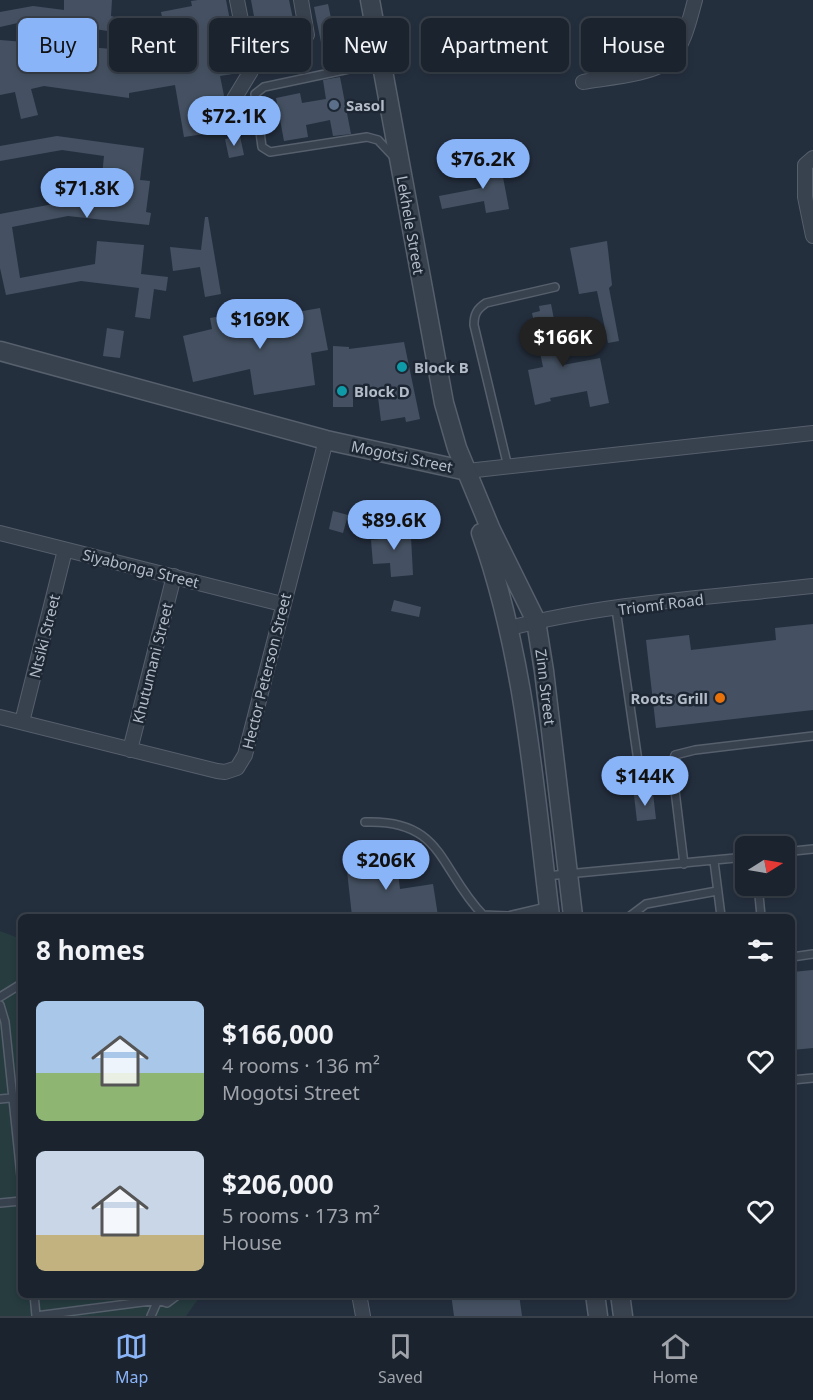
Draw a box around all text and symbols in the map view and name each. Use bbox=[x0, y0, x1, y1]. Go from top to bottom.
chip: Buy bbox=[18, 18, 97, 72]
chip: Rent bbox=[109, 18, 197, 72]
chip: Filters bbox=[209, 18, 311, 72]
chip: New bbox=[323, 18, 409, 72]
chip: Apartment bbox=[421, 18, 569, 72]
chip: House bbox=[581, 18, 686, 72]
place label: Sasol bbox=[346, 95, 385, 115]
pin: $72.1K bbox=[185, 96, 283, 147]
marker: Sasol bbox=[327, 98, 341, 112]
text: $72.1K bbox=[202, 102, 266, 129]
pin: $76.2K bbox=[434, 139, 532, 190]
text: $76.2K bbox=[451, 145, 515, 172]
pin: $71.8K bbox=[38, 168, 136, 219]
text: $71.8K bbox=[55, 174, 119, 201]
street label: Lekhele Street bbox=[392, 174, 430, 277]
pin: $169K bbox=[218, 299, 302, 350]
text: $169K bbox=[230, 305, 290, 332]
pin: $166K bbox=[521, 317, 605, 368]
text: $166K bbox=[533, 323, 593, 350]
place label: Block B bbox=[414, 357, 469, 377]
marker: Block B bbox=[395, 360, 409, 374]
place label: Block D bbox=[354, 381, 410, 401]
marker: Block D bbox=[335, 384, 349, 398]
street label: Mogotsi Street bbox=[349, 435, 455, 477]
pin: $89.6K bbox=[345, 500, 443, 551]
text: $89.6K bbox=[362, 506, 426, 533]
street label: Siyabonga Street bbox=[81, 544, 202, 592]
street label: Triomf Road bbox=[617, 589, 705, 619]
street label: Hector Peterson Street bbox=[237, 590, 295, 751]
street label: Ntsiki Street bbox=[24, 592, 64, 680]
street label: Khutumani Street bbox=[127, 600, 177, 726]
street label: Zinn Street bbox=[531, 648, 561, 727]
place label: Roots Grill bbox=[630, 688, 708, 708]
marker: Roots Grill bbox=[713, 691, 727, 705]
pin: $144K bbox=[603, 756, 687, 807]
text: $144K bbox=[615, 762, 675, 789]
north arrow bbox=[735, 836, 795, 896]
map controls bbox=[735, 836, 795, 896]
pin: $206K bbox=[344, 840, 428, 891]
text: $206K bbox=[356, 846, 416, 873]
text: 8 homes bbox=[36, 932, 145, 968]
icon: filters bbox=[744, 934, 777, 967]
text: $166,000 bbox=[222, 1016, 334, 1052]
icon: home bbox=[84, 1025, 156, 1097]
icon: heart bbox=[744, 1045, 777, 1078]
text: 4 rooms · 136 m² bbox=[222, 1052, 380, 1079]
text: Mogotsi Street bbox=[222, 1079, 360, 1106]
text: $206,000 bbox=[222, 1166, 334, 1202]
icon: home bbox=[84, 1175, 156, 1247]
icon: heart bbox=[744, 1195, 777, 1228]
text: 5 rooms · 173 m² bbox=[222, 1202, 380, 1229]
text: House bbox=[222, 1229, 282, 1256]
tab: Map bbox=[115, 1330, 148, 1388]
tab: Saved bbox=[378, 1330, 423, 1388]
tab: Home bbox=[653, 1330, 698, 1388]

